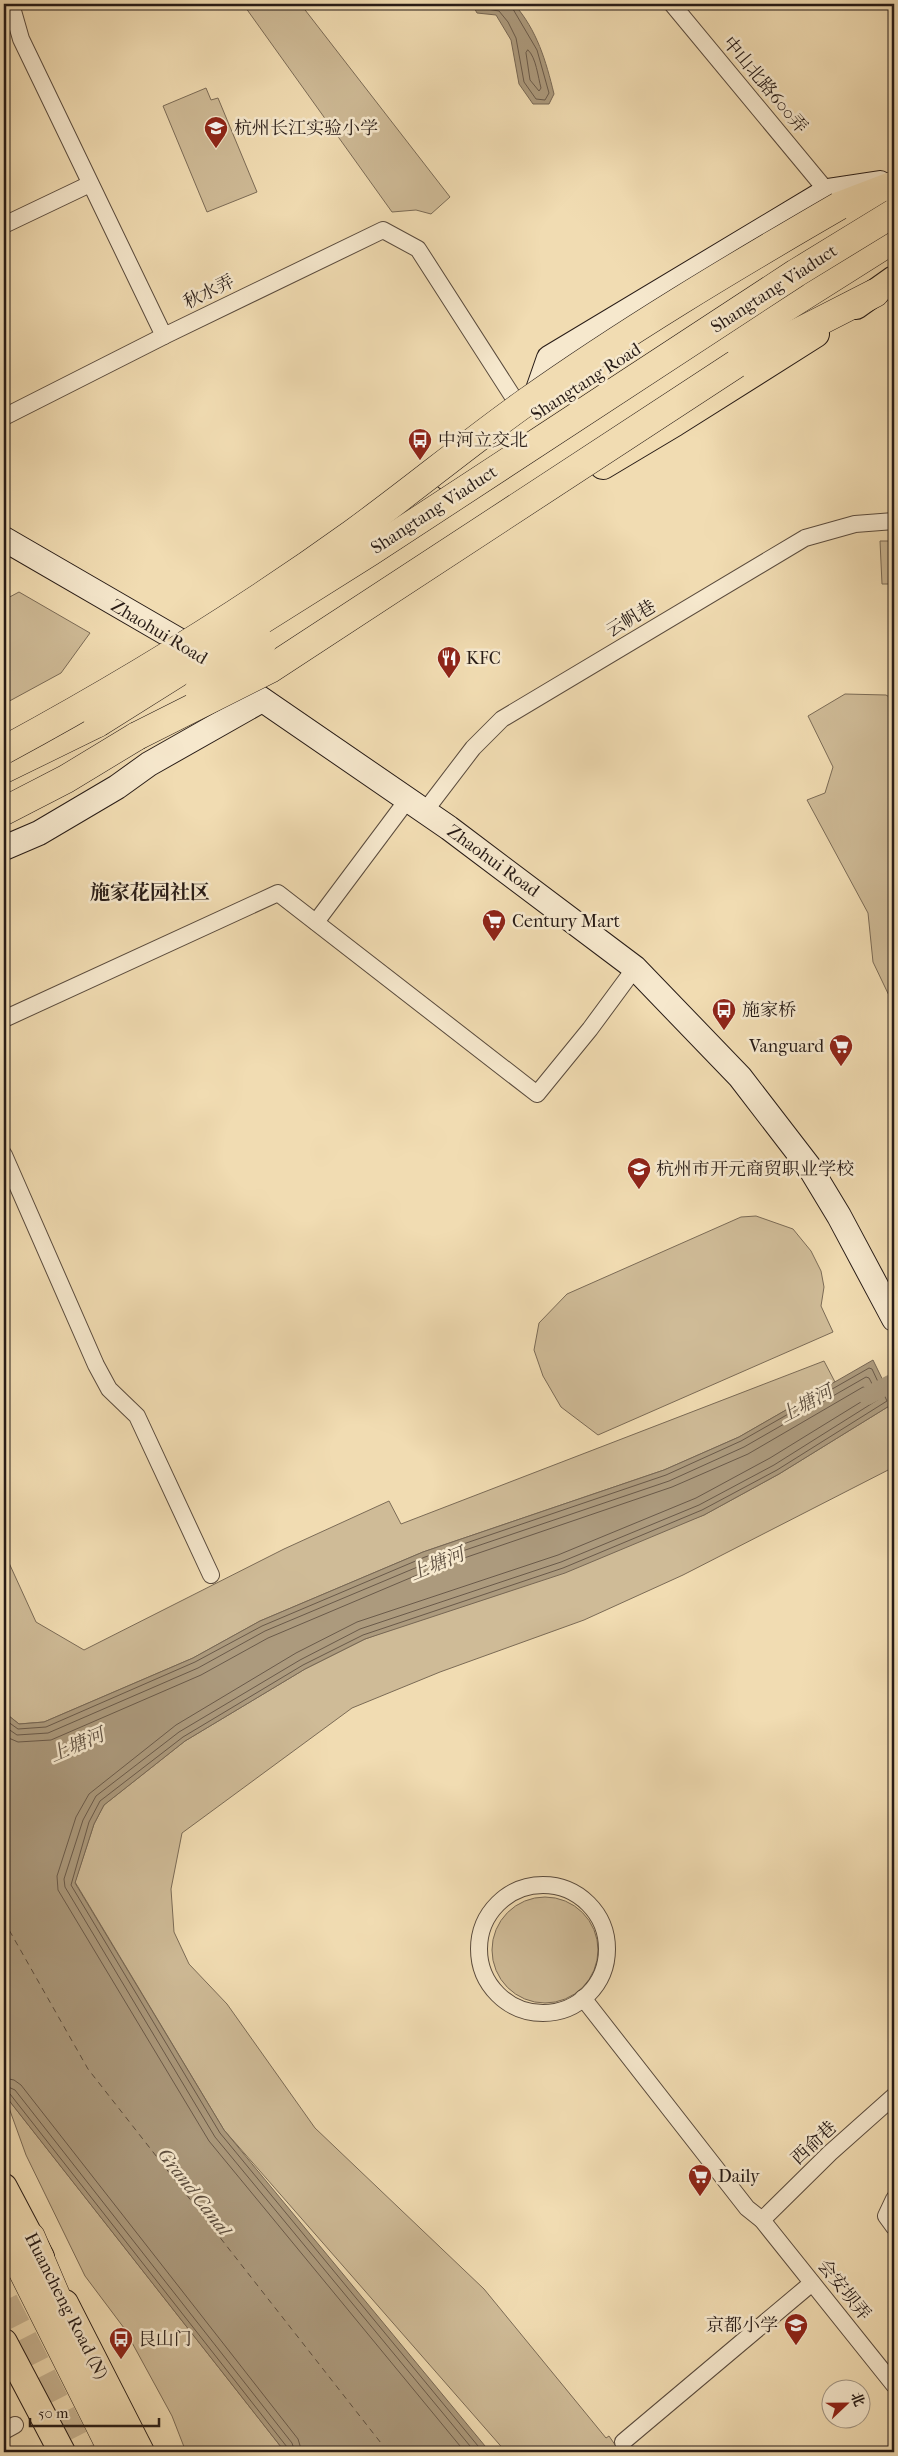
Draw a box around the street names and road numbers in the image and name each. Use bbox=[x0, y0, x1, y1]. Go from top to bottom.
street label: 中山北路600弄 bbox=[719, 32, 811, 138]
street label: Shangtang Viaduct bbox=[707, 240, 842, 338]
street label: 秋水弄 bbox=[180, 271, 238, 313]
street label: Shangtang Road bbox=[527, 339, 645, 425]
street label: Shangtang Viaduct bbox=[367, 461, 502, 559]
street label: Zhaohui Road bbox=[107, 595, 211, 669]
street label: 云帆巷 bbox=[602, 596, 660, 642]
street label: Zhaohui Road bbox=[443, 821, 543, 902]
street label: 西俞巷 bbox=[787, 2117, 841, 2169]
street label: Huancheng Road (N) bbox=[20, 2229, 112, 2383]
street label: 会安坝弄 bbox=[813, 2255, 875, 2325]

